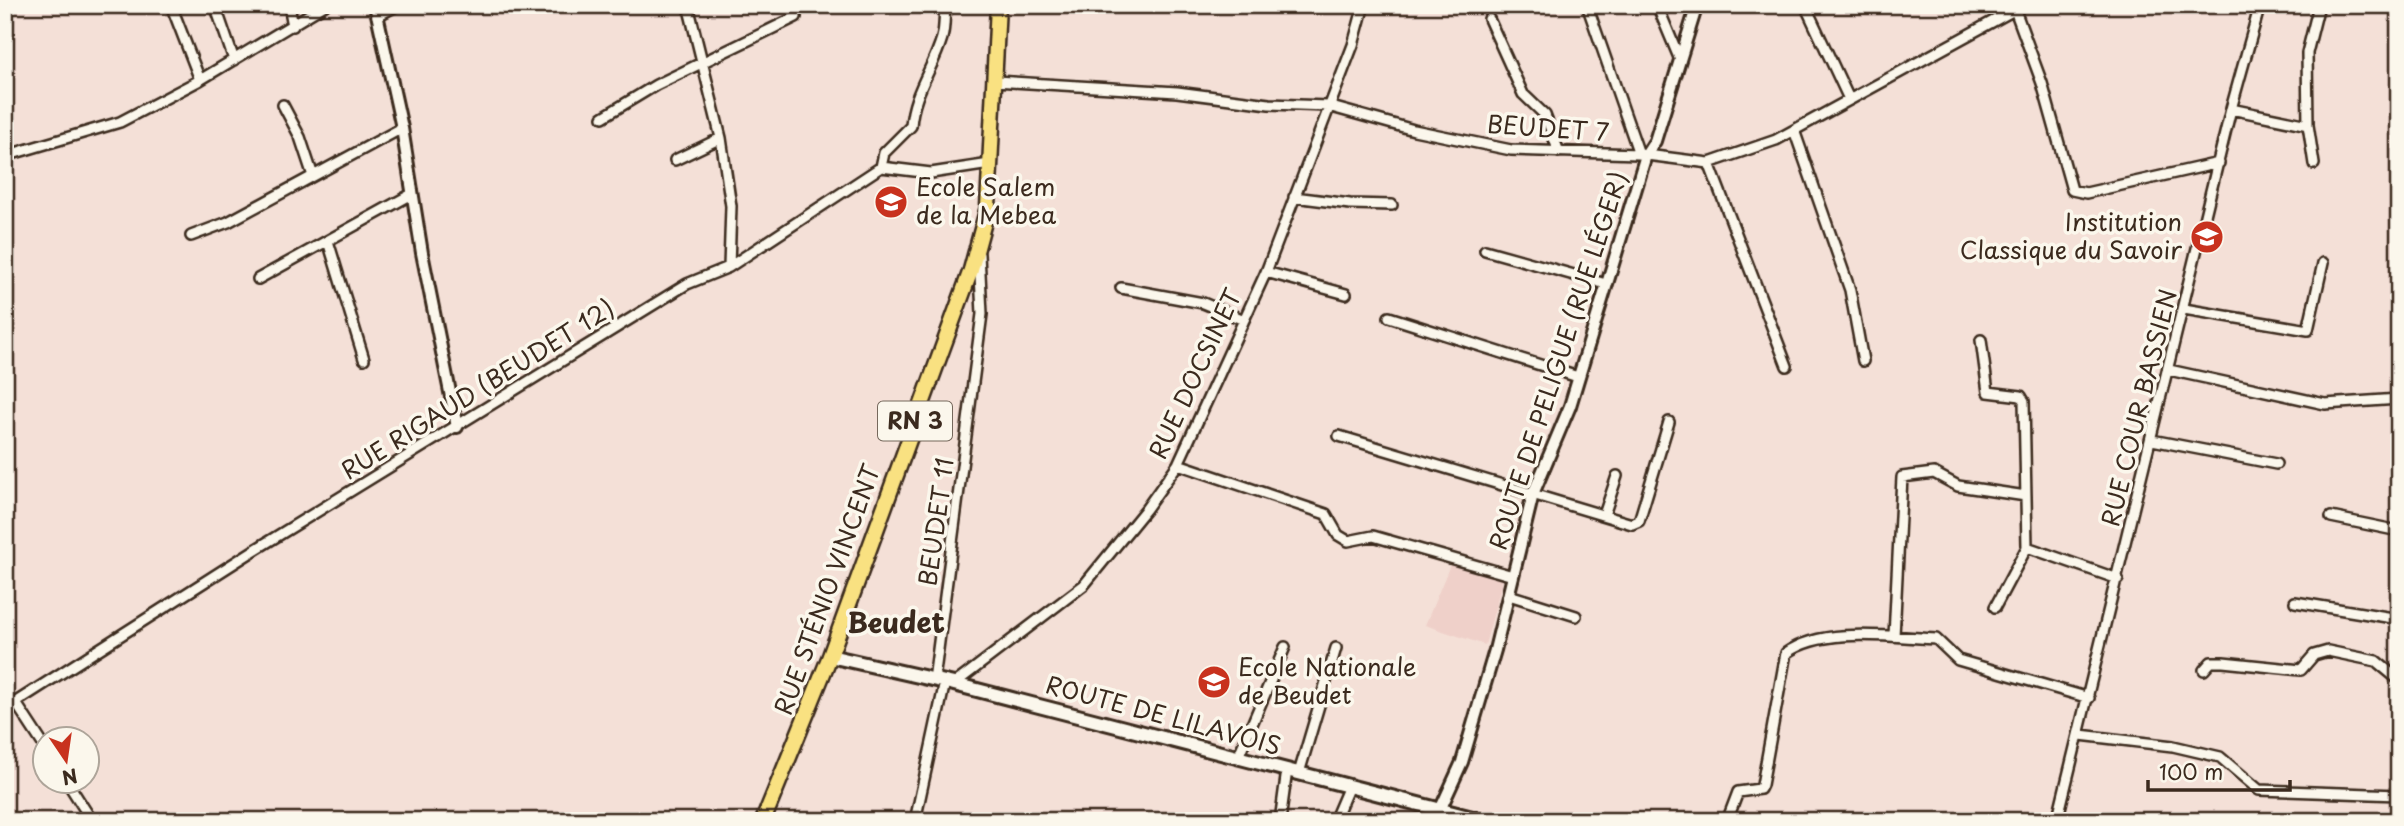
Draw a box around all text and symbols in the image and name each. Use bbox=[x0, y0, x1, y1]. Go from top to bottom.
street label: BEUDET 7 bbox=[1486, 105, 1610, 149]
street label: ROUTE DE PELIGUE (RUE LÉGER) bbox=[1479, 167, 1635, 554]
place label: Ecole Salem de la Mebea bbox=[916, 168, 1056, 232]
school or university icon: Ecole Salem de la Mebea bbox=[872, 183, 910, 221]
place label: Institution Classique du Savoir bbox=[1960, 203, 2182, 267]
school or university icon: Institution Classique du Savoir bbox=[2188, 218, 2226, 256]
street label: RUE DOCSINET bbox=[1139, 281, 1250, 464]
street label: RUE COUR BASSIEN bbox=[2091, 285, 2185, 530]
street label: RUE RIGAUD (BEUDET 12) bbox=[333, 289, 620, 487]
road number: RN 3 bbox=[878, 402, 952, 440]
street label: BEUDET 11 bbox=[908, 455, 962, 588]
street label: RUE STÉNIO VINCENT bbox=[764, 459, 888, 720]
district label: Beudet bbox=[847, 600, 945, 643]
place label: Ecole Nationale de Beudet bbox=[1238, 648, 1417, 712]
school or university icon: Ecole Nationale de Beudet bbox=[1195, 663, 1233, 701]
street label: ROUTE DE LILAVOIS bbox=[1042, 665, 1285, 763]
north arrow bbox=[32, 724, 102, 794]
scale bar bbox=[2148, 749, 2290, 793]
text: 100 m bbox=[2159, 755, 2223, 787]
text: N bbox=[60, 762, 81, 793]

